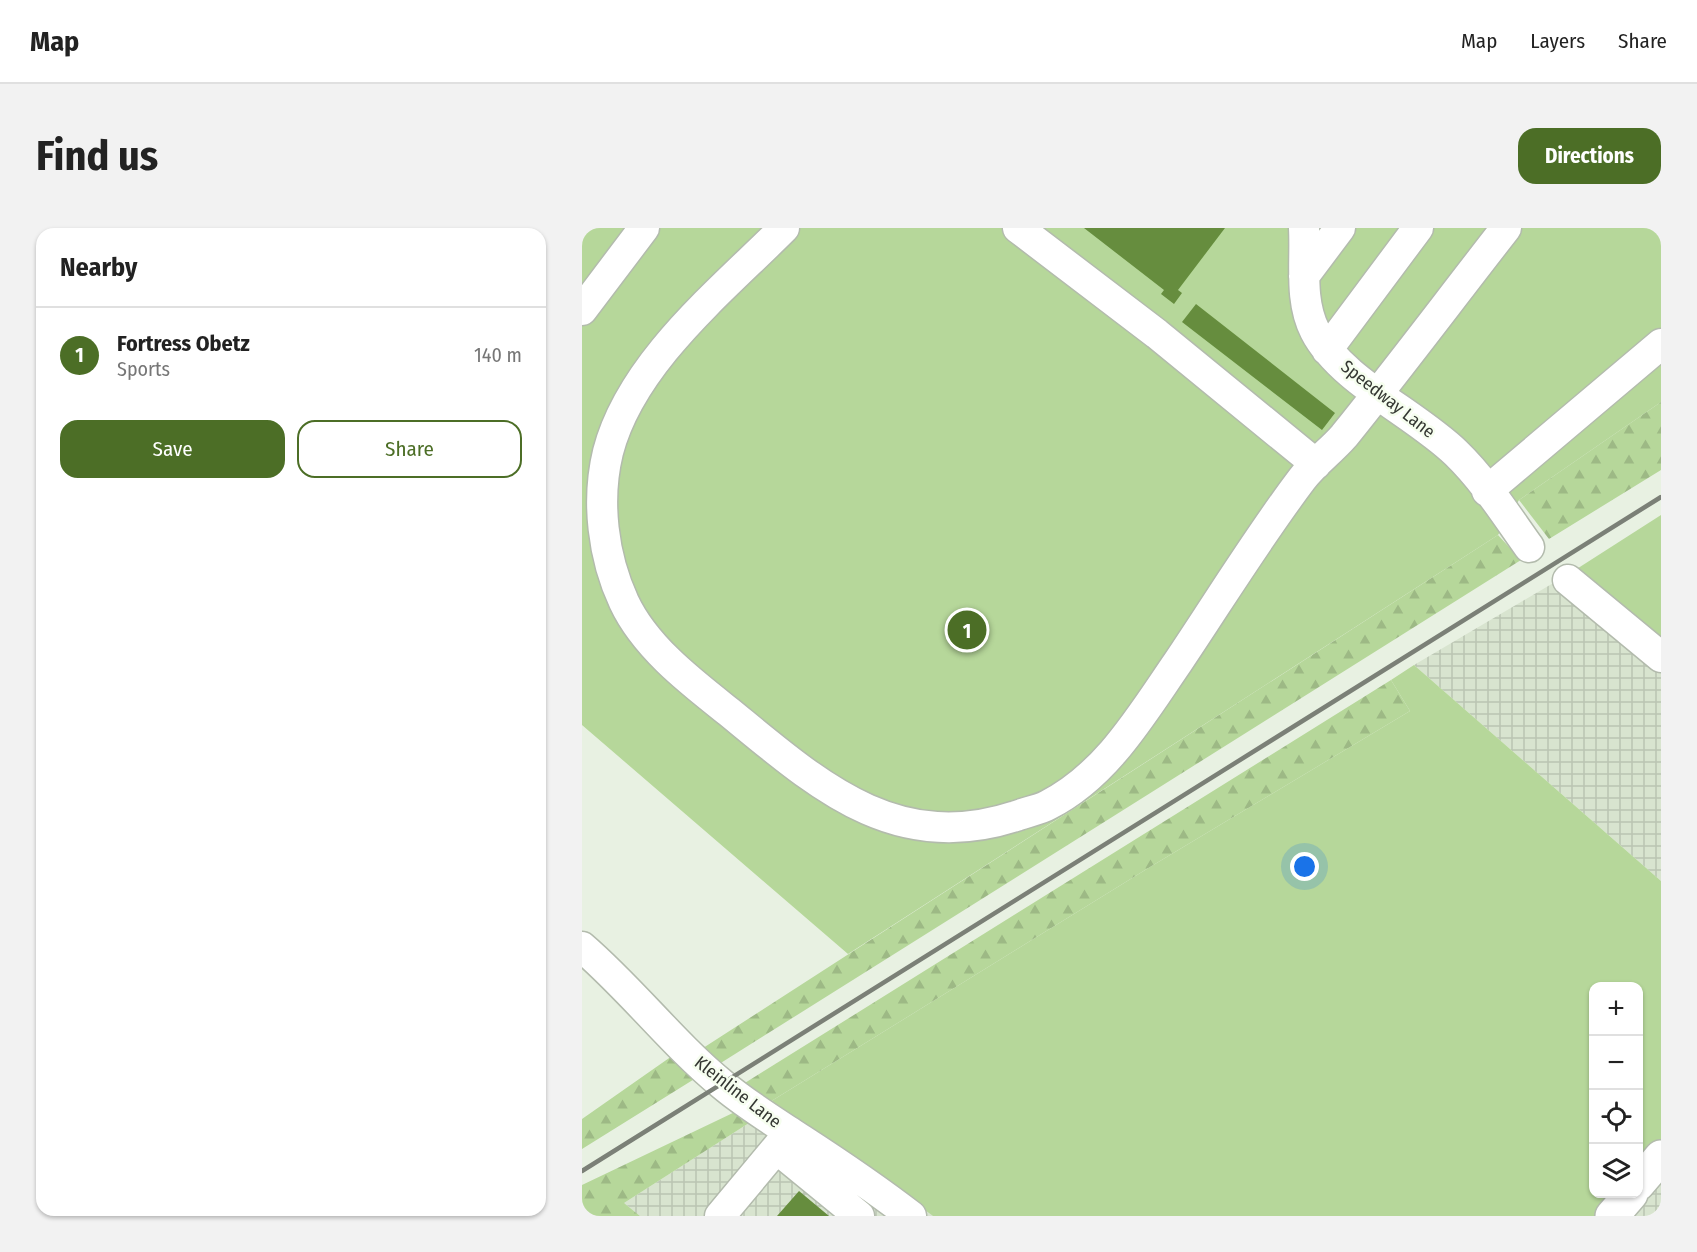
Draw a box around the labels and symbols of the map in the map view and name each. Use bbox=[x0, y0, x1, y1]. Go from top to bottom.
street label: Speedway Lane bbox=[1337, 355, 1440, 443]
pin: 1 bbox=[948, 608, 986, 652]
your location bbox=[1290, 852, 1319, 881]
street label: Kleinline Lane bbox=[690, 1051, 786, 1133]

